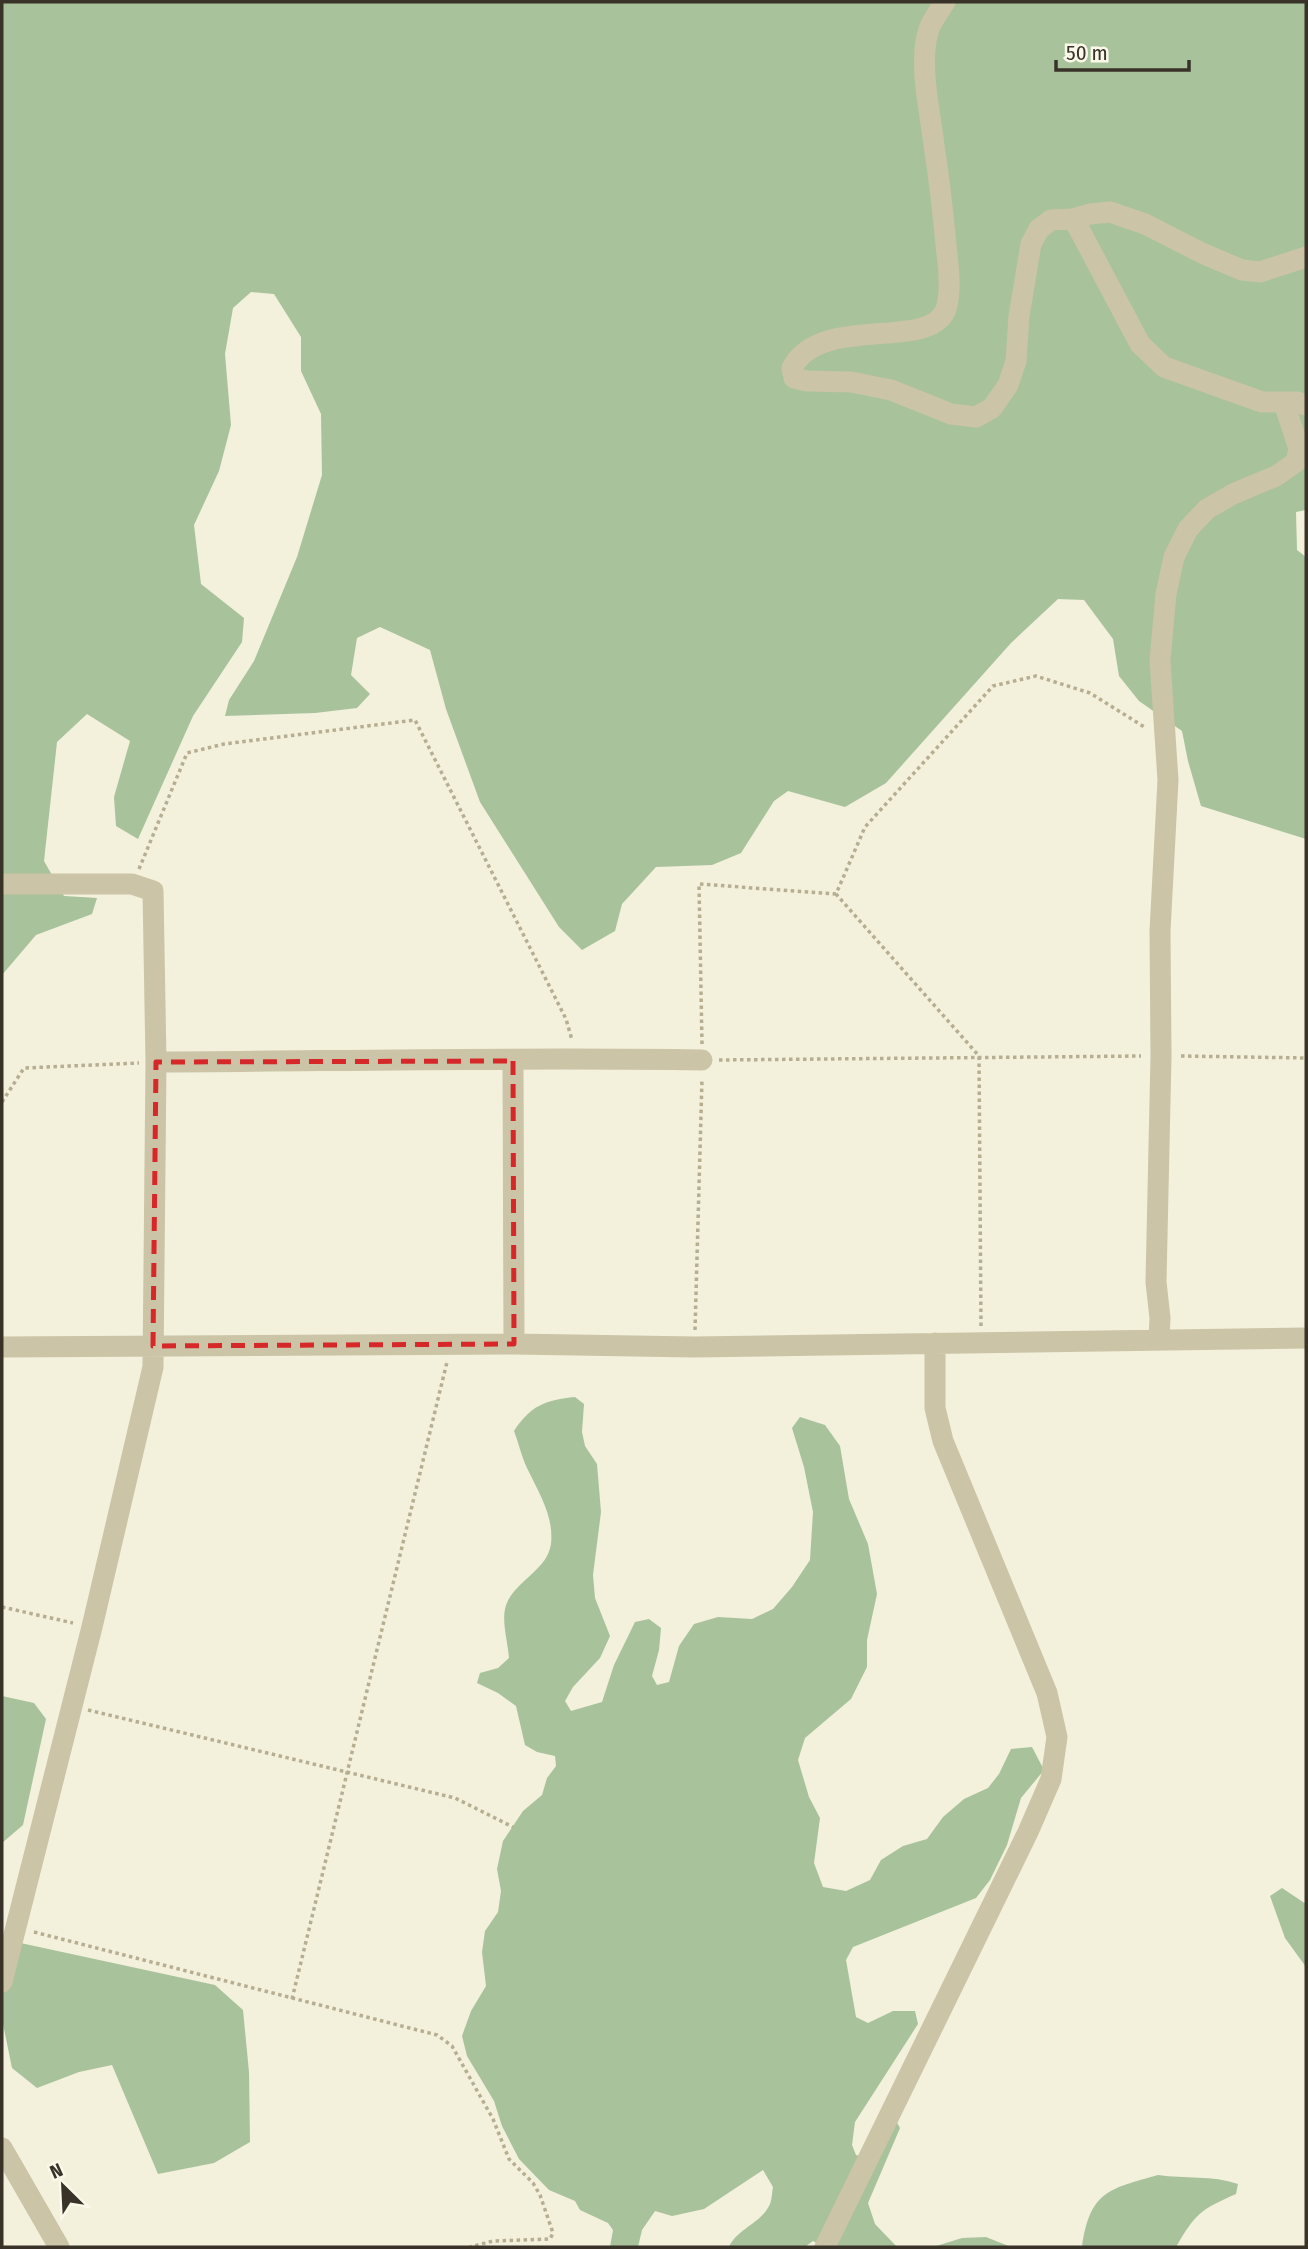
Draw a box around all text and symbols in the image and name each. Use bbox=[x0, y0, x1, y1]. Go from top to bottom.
scale bar bbox=[1056, 28, 1189, 72]
text: 50 m bbox=[1066, 40, 1108, 66]
north arrow bbox=[28, 2151, 98, 2221]
text: N bbox=[46, 2158, 66, 2184]

